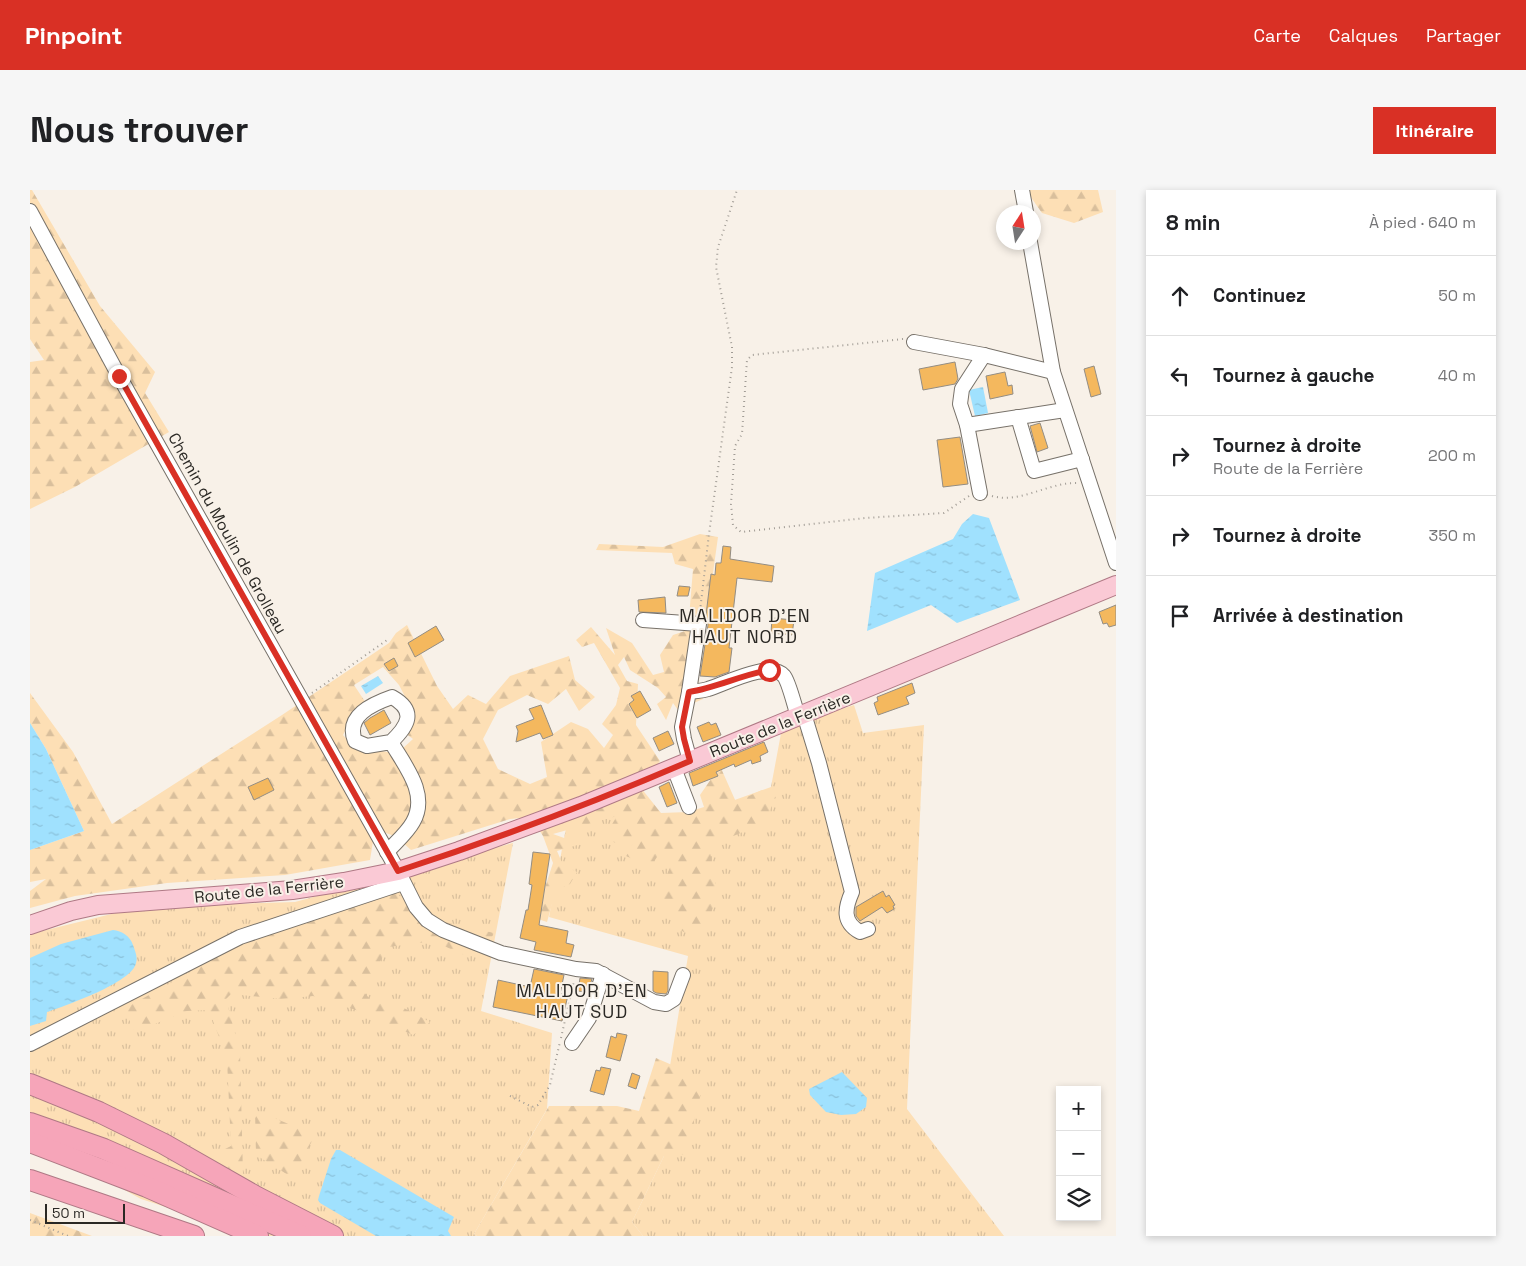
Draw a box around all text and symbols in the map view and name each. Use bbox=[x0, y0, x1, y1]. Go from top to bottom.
text: Pinpoint bbox=[25, 20, 122, 51]
text: Carte bbox=[1254, 24, 1301, 47]
text: Calques bbox=[1329, 24, 1398, 47]
text: Partager bbox=[1426, 24, 1501, 47]
button: Itinéraire bbox=[1373, 107, 1496, 154]
text: Nous trouver bbox=[30, 108, 249, 152]
north arrow bbox=[996, 205, 1041, 250]
text: 8 min bbox=[1166, 209, 1220, 236]
text: À pied · 640 m bbox=[1369, 212, 1476, 233]
icon: ahead bbox=[1166, 282, 1194, 310]
text: Continuez bbox=[1213, 283, 1306, 308]
text: 50 m bbox=[1438, 285, 1476, 306]
icon: left bbox=[1166, 362, 1194, 390]
text: Tournez à gauche bbox=[1213, 363, 1375, 388]
route end bbox=[108, 365, 131, 388]
text: 40 m bbox=[1438, 365, 1476, 386]
street label: Chemin du Moulin de Grolleau bbox=[163, 429, 292, 638]
text: Tournez à droite bbox=[1213, 433, 1362, 458]
icon: right bbox=[1166, 442, 1194, 470]
text: 200 m bbox=[1428, 445, 1476, 466]
text: Route de la Ferrière bbox=[1213, 458, 1363, 479]
icon: right bbox=[1166, 522, 1194, 550]
text: Tournez à droite bbox=[1213, 523, 1362, 548]
text: 350 m bbox=[1429, 525, 1476, 546]
icon: arrive bbox=[1166, 602, 1194, 630]
text: Arrivée à destination bbox=[1213, 603, 1403, 628]
district label: MALIDOR D'EN HAUT NORD bbox=[679, 604, 811, 648]
route start bbox=[758, 659, 781, 682]
street label: Route de la Ferrière bbox=[707, 687, 854, 762]
street label: Route de la Ferrière bbox=[193, 871, 345, 908]
district label: MALIDOR D'EN HAUT SUD bbox=[516, 979, 648, 1023]
map controls bbox=[1056, 1086, 1101, 1221]
button: + bbox=[1056, 1086, 1101, 1131]
button: − bbox=[1056, 1131, 1101, 1176]
button: layers bbox=[1056, 1176, 1101, 1221]
scale bar bbox=[45, 1201, 125, 1224]
text: 50 m bbox=[52, 1204, 85, 1222]

